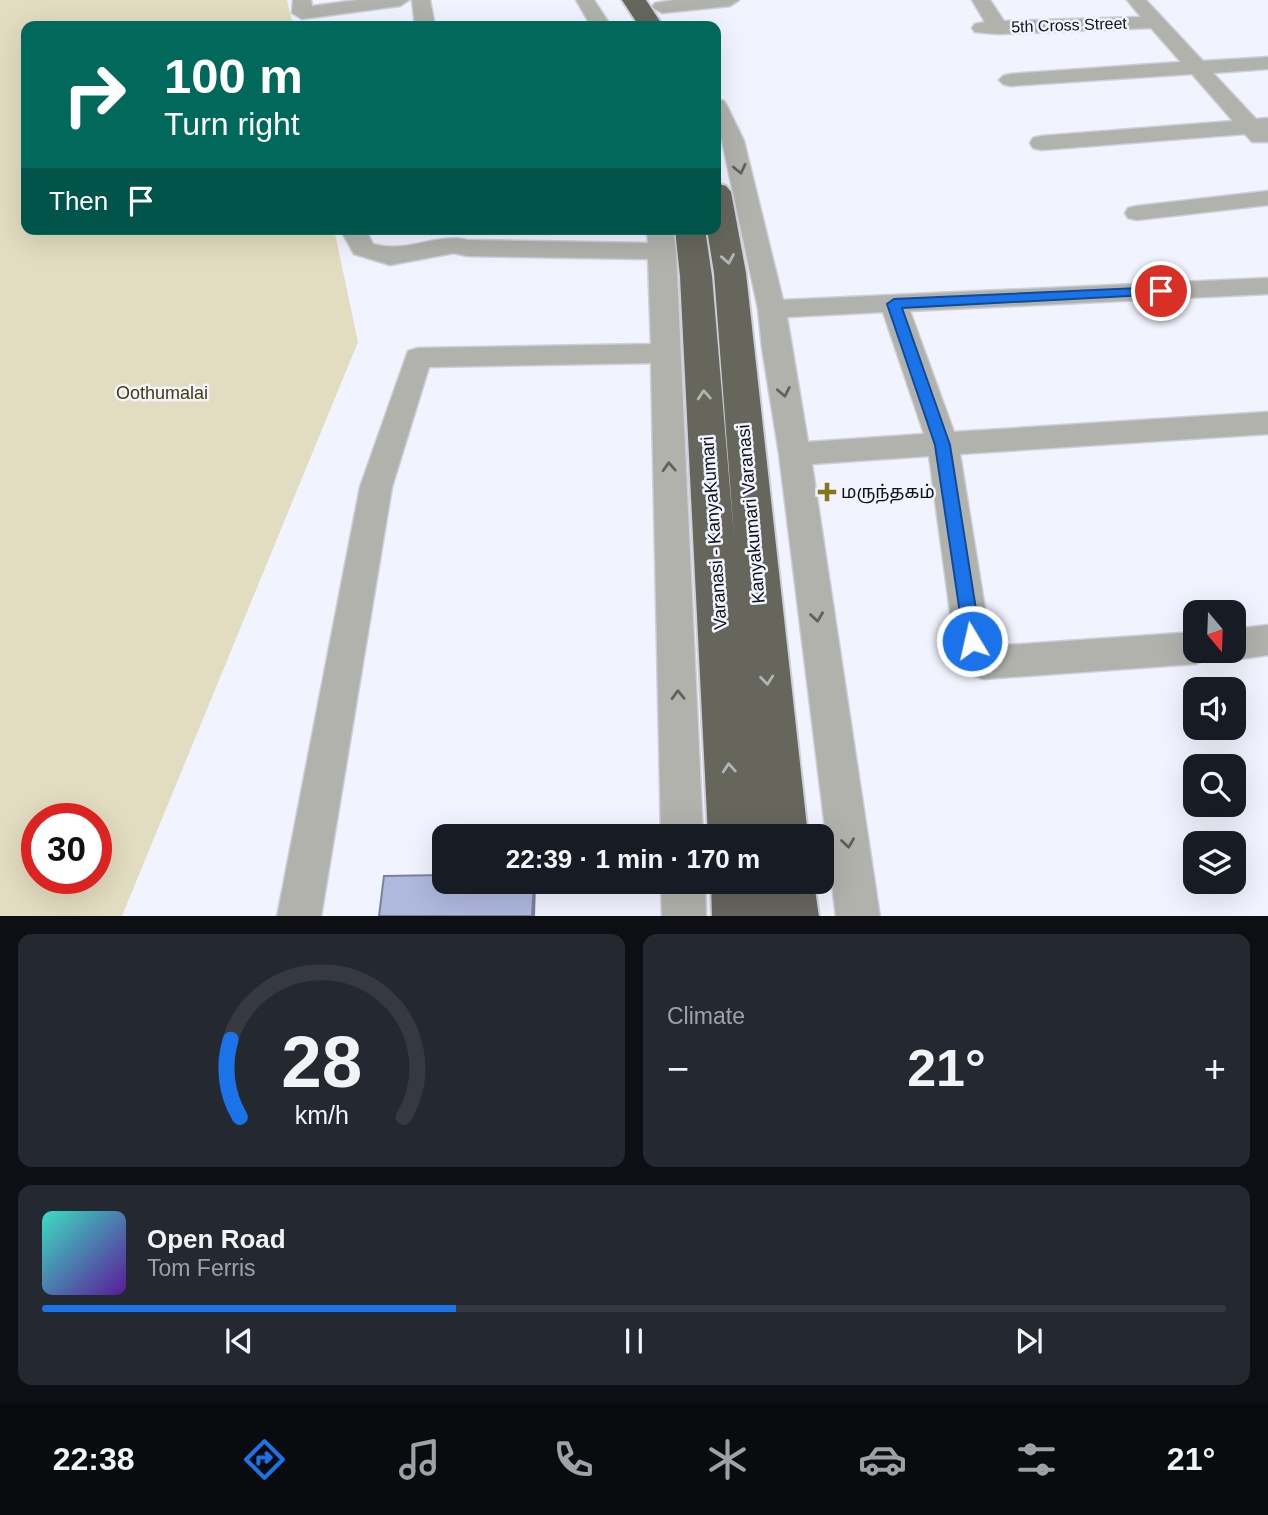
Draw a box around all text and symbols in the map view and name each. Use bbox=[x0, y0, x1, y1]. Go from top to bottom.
street label: 5th Cross Street bbox=[1011, 14, 1128, 36]
icon: right bbox=[49, 49, 140, 140]
text: 100 m bbox=[164, 49, 303, 103]
text: Turn right bbox=[164, 106, 300, 142]
one-way arrow bbox=[731, 163, 746, 175]
icon: arrive bbox=[122, 182, 160, 220]
text: Then bbox=[49, 186, 108, 216]
one-way arrow bbox=[719, 253, 734, 265]
pin bbox=[1131, 261, 1191, 321]
icon: arrive bbox=[1142, 272, 1180, 310]
park label: Oothumalai bbox=[116, 383, 208, 403]
one-way arrow bbox=[776, 386, 791, 398]
one-way arrow bbox=[697, 389, 712, 400]
street label: Kanyakumari Varanasi bbox=[733, 424, 769, 604]
street label: Varanasi - KanyaKumari bbox=[697, 436, 731, 630]
one-way arrow bbox=[662, 462, 677, 473]
place label: மருந்தகம் bbox=[841, 482, 935, 504]
marker: மருந்தகம் bbox=[819, 484, 835, 500]
north arrow bbox=[1183, 600, 1246, 663]
map controls bbox=[1183, 600, 1246, 894]
position arrow bbox=[935, 604, 1009, 678]
one-way arrow bbox=[810, 611, 825, 623]
one-way arrow bbox=[760, 675, 775, 686]
button: sound bbox=[1183, 677, 1246, 740]
one-way arrow bbox=[670, 689, 686, 700]
button: search bbox=[1183, 754, 1246, 817]
one-way arrow bbox=[722, 763, 737, 774]
speed limit sign: 30 bbox=[21, 803, 112, 894]
button: layers bbox=[1183, 831, 1246, 894]
one-way arrow bbox=[840, 837, 855, 848]
text: 22:39 · 1 min · 170 m bbox=[506, 844, 760, 874]
text: Climate bbox=[667, 1003, 745, 1029]
text: 28 bbox=[281, 1021, 362, 1102]
text: 21° bbox=[907, 1039, 986, 1097]
text: − bbox=[667, 1048, 689, 1090]
text: + bbox=[1204, 1048, 1226, 1090]
text: km/h bbox=[294, 1100, 349, 1128]
text: Open Road bbox=[147, 1224, 286, 1254]
text: Tom Ferris bbox=[147, 1255, 256, 1281]
icon: previous bbox=[220, 1322, 258, 1360]
icon: pause bbox=[615, 1322, 653, 1360]
icon: next bbox=[1010, 1322, 1048, 1360]
icon: directions bbox=[240, 1435, 289, 1484]
icon: music bbox=[395, 1435, 444, 1484]
icon: phone bbox=[549, 1435, 598, 1484]
icon: climate bbox=[703, 1435, 752, 1484]
icon: car bbox=[858, 1435, 907, 1484]
icon: filters bbox=[1012, 1435, 1061, 1484]
text: 22:38 bbox=[53, 1441, 135, 1477]
text: 21° bbox=[1167, 1441, 1215, 1477]

